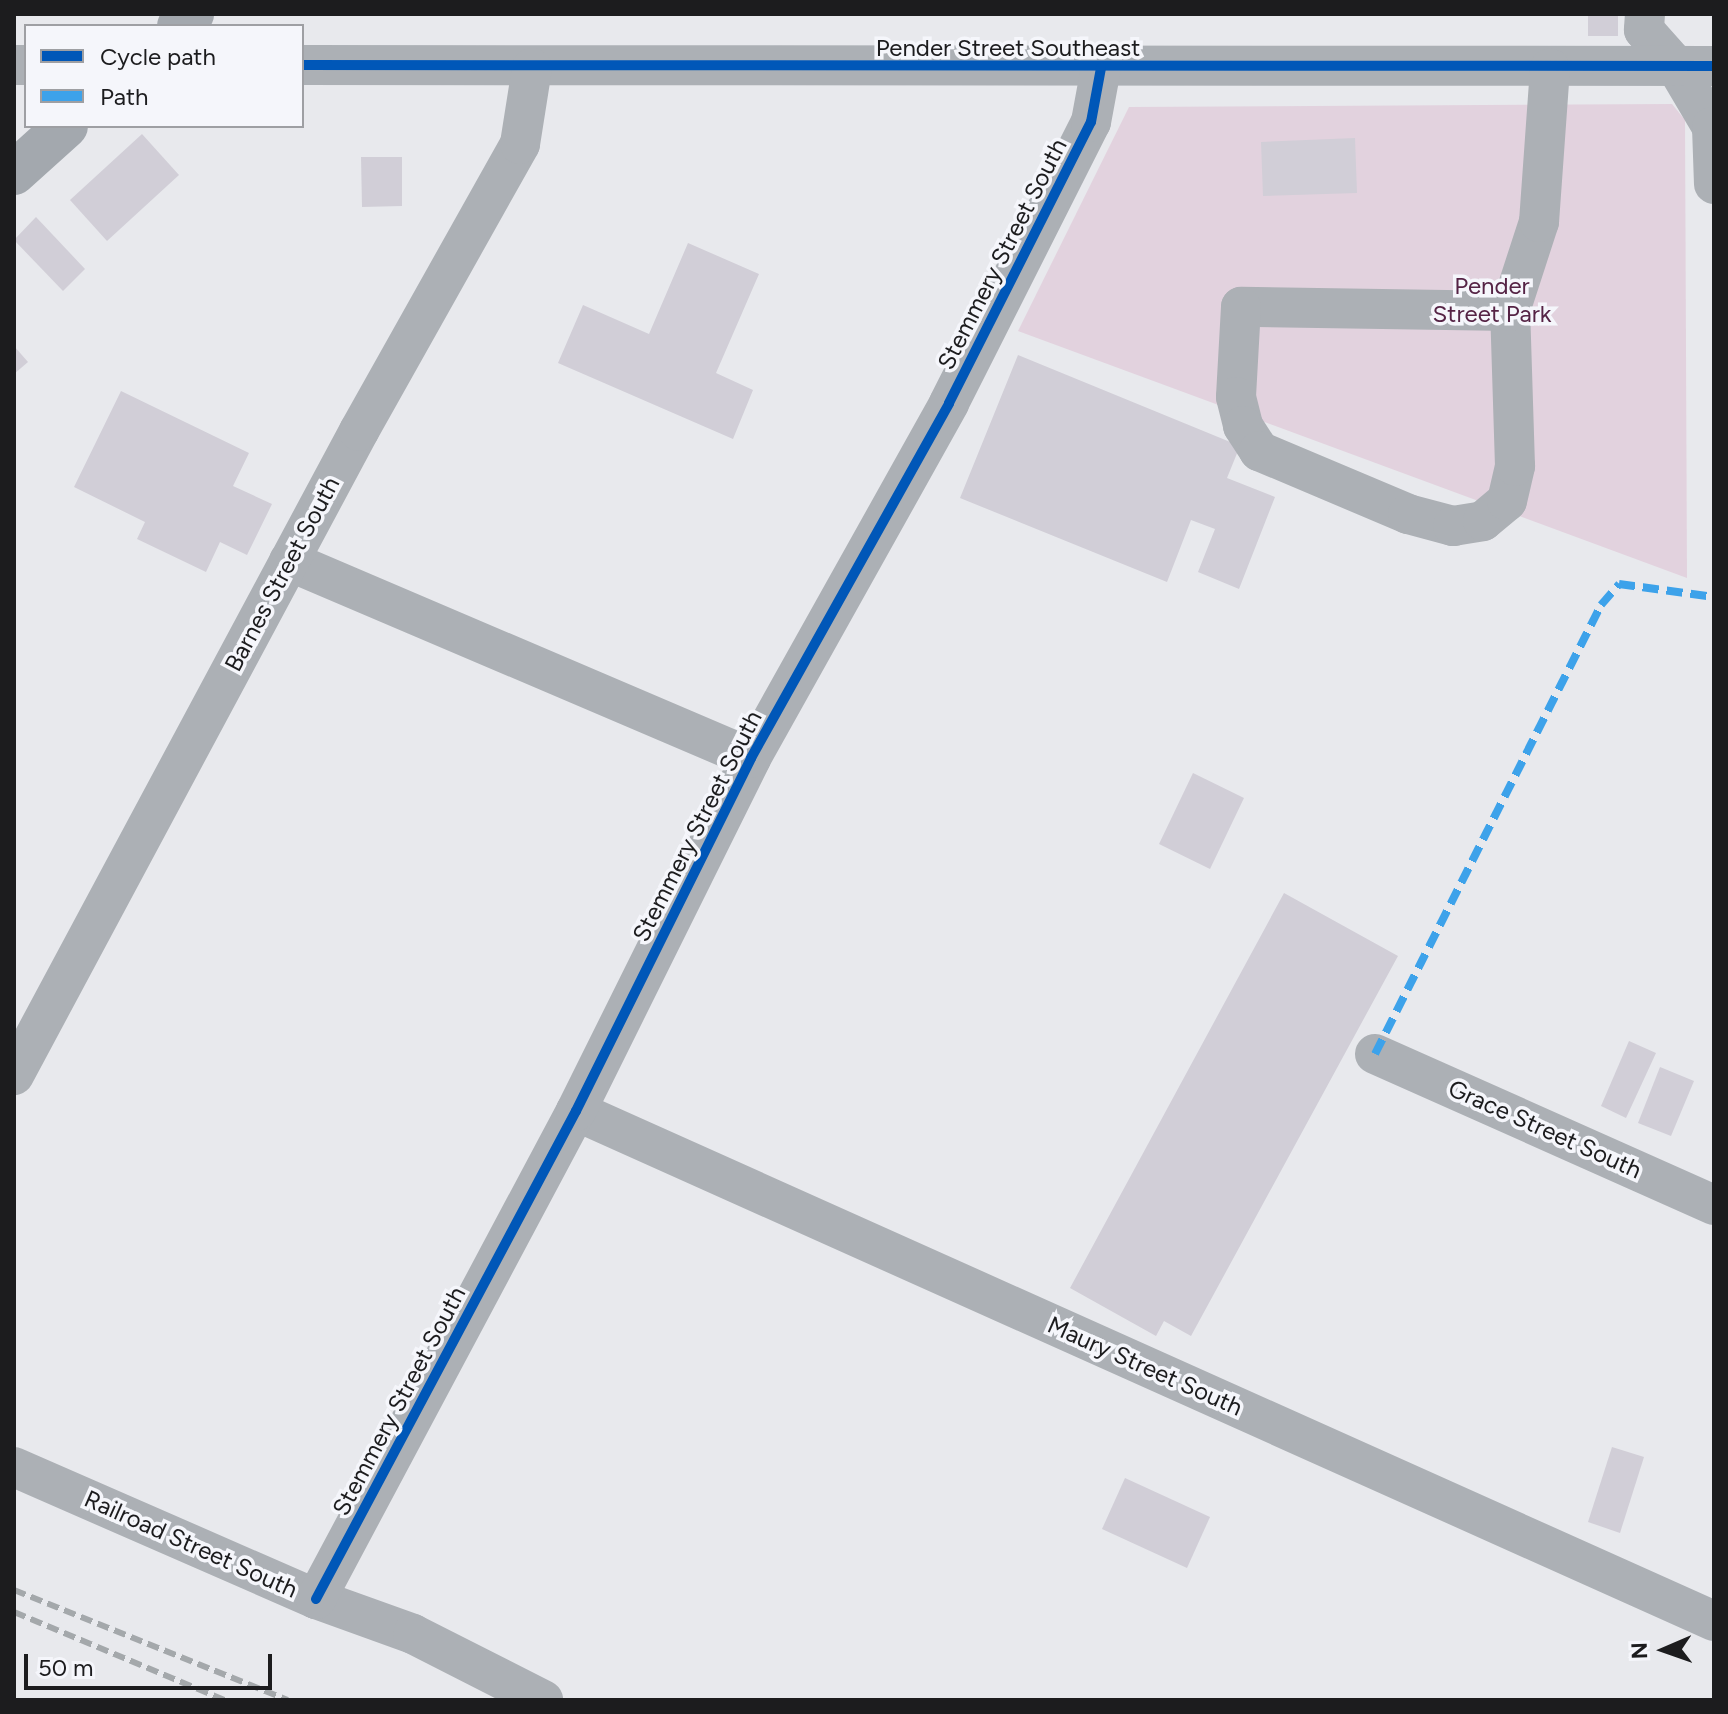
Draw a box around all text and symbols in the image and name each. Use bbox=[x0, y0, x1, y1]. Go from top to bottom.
legend bbox=[24, 24, 304, 128]
street label: Pender Street Southeast bbox=[876, 34, 1140, 62]
text: Cycle path bbox=[100, 42, 216, 71]
text: Path bbox=[100, 82, 148, 111]
street label: Stemmery Street South bbox=[931, 134, 1073, 374]
park label: Pender Street Park bbox=[1433, 272, 1551, 328]
street label: Barnes Street South bbox=[219, 472, 345, 676]
street label: Stemmery Street South bbox=[626, 706, 768, 946]
street label: Grace Street South bbox=[1444, 1073, 1646, 1185]
street label: Stemmery Street South bbox=[326, 1282, 472, 1520]
street label: Maury Street South bbox=[1043, 1310, 1247, 1422]
street label: Railroad Street South bbox=[80, 1484, 302, 1604]
north arrow bbox=[1624, 1610, 1704, 1690]
scale bar bbox=[28, 1638, 276, 1688]
text: N bbox=[1626, 1642, 1653, 1660]
text: 50 m bbox=[38, 1653, 94, 1682]

